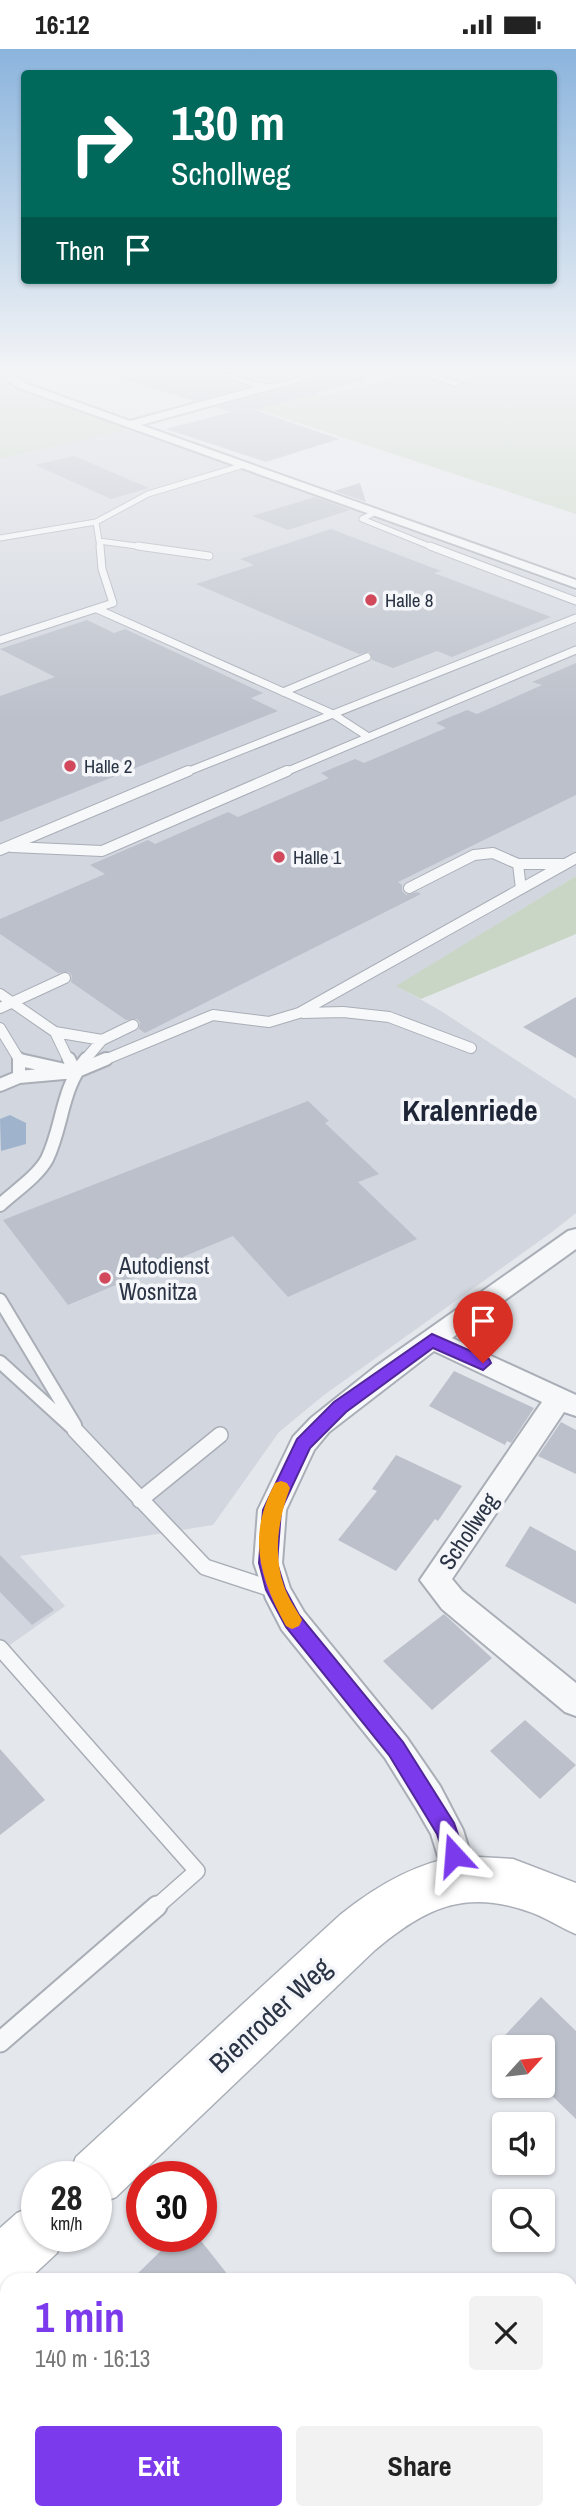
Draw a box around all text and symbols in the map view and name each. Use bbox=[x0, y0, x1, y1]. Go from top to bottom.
text: 16:12 bbox=[35, 7, 90, 42]
text: 130 m bbox=[171, 89, 285, 155]
icon: right bbox=[56, 98, 147, 189]
text: Schollweg bbox=[171, 152, 291, 195]
icon: arrive bbox=[119, 231, 157, 269]
text: Then bbox=[56, 233, 105, 268]
place label: Halle 8 bbox=[385, 587, 434, 613]
marker: Halle 8 bbox=[363, 592, 379, 608]
place label: Halle 2 bbox=[84, 753, 133, 779]
marker: Halle 2 bbox=[62, 758, 78, 774]
place label: Halle 1 bbox=[293, 844, 342, 870]
marker: Halle 1 bbox=[271, 849, 287, 865]
district label: Kralenriede bbox=[402, 1090, 538, 1130]
place label: Autodienst Wosnitza bbox=[118, 1250, 209, 1307]
marker: Autodienst Wosnitza bbox=[97, 1270, 113, 1286]
pin bbox=[453, 1291, 513, 1363]
icon: arrive bbox=[464, 1302, 502, 1340]
street label: Schollweg bbox=[431, 1486, 505, 1575]
position arrow bbox=[417, 1818, 491, 1892]
street label: Bienroder Weg bbox=[201, 1948, 339, 2081]
north arrow bbox=[492, 2035, 555, 2098]
map controls bbox=[492, 2035, 555, 2252]
button: sound bbox=[492, 2112, 555, 2175]
speed limit sign: 30 bbox=[126, 2161, 217, 2252]
text: 28 bbox=[51, 2174, 82, 2221]
button: search bbox=[492, 2189, 555, 2252]
text: km/h bbox=[51, 2211, 83, 2236]
text: 1 min bbox=[35, 2289, 125, 2345]
button: close bbox=[469, 2296, 543, 2370]
text: 140 m · 16:13 bbox=[35, 2343, 150, 2374]
button: Exit bbox=[35, 2426, 282, 2506]
button: Share bbox=[296, 2426, 543, 2506]

